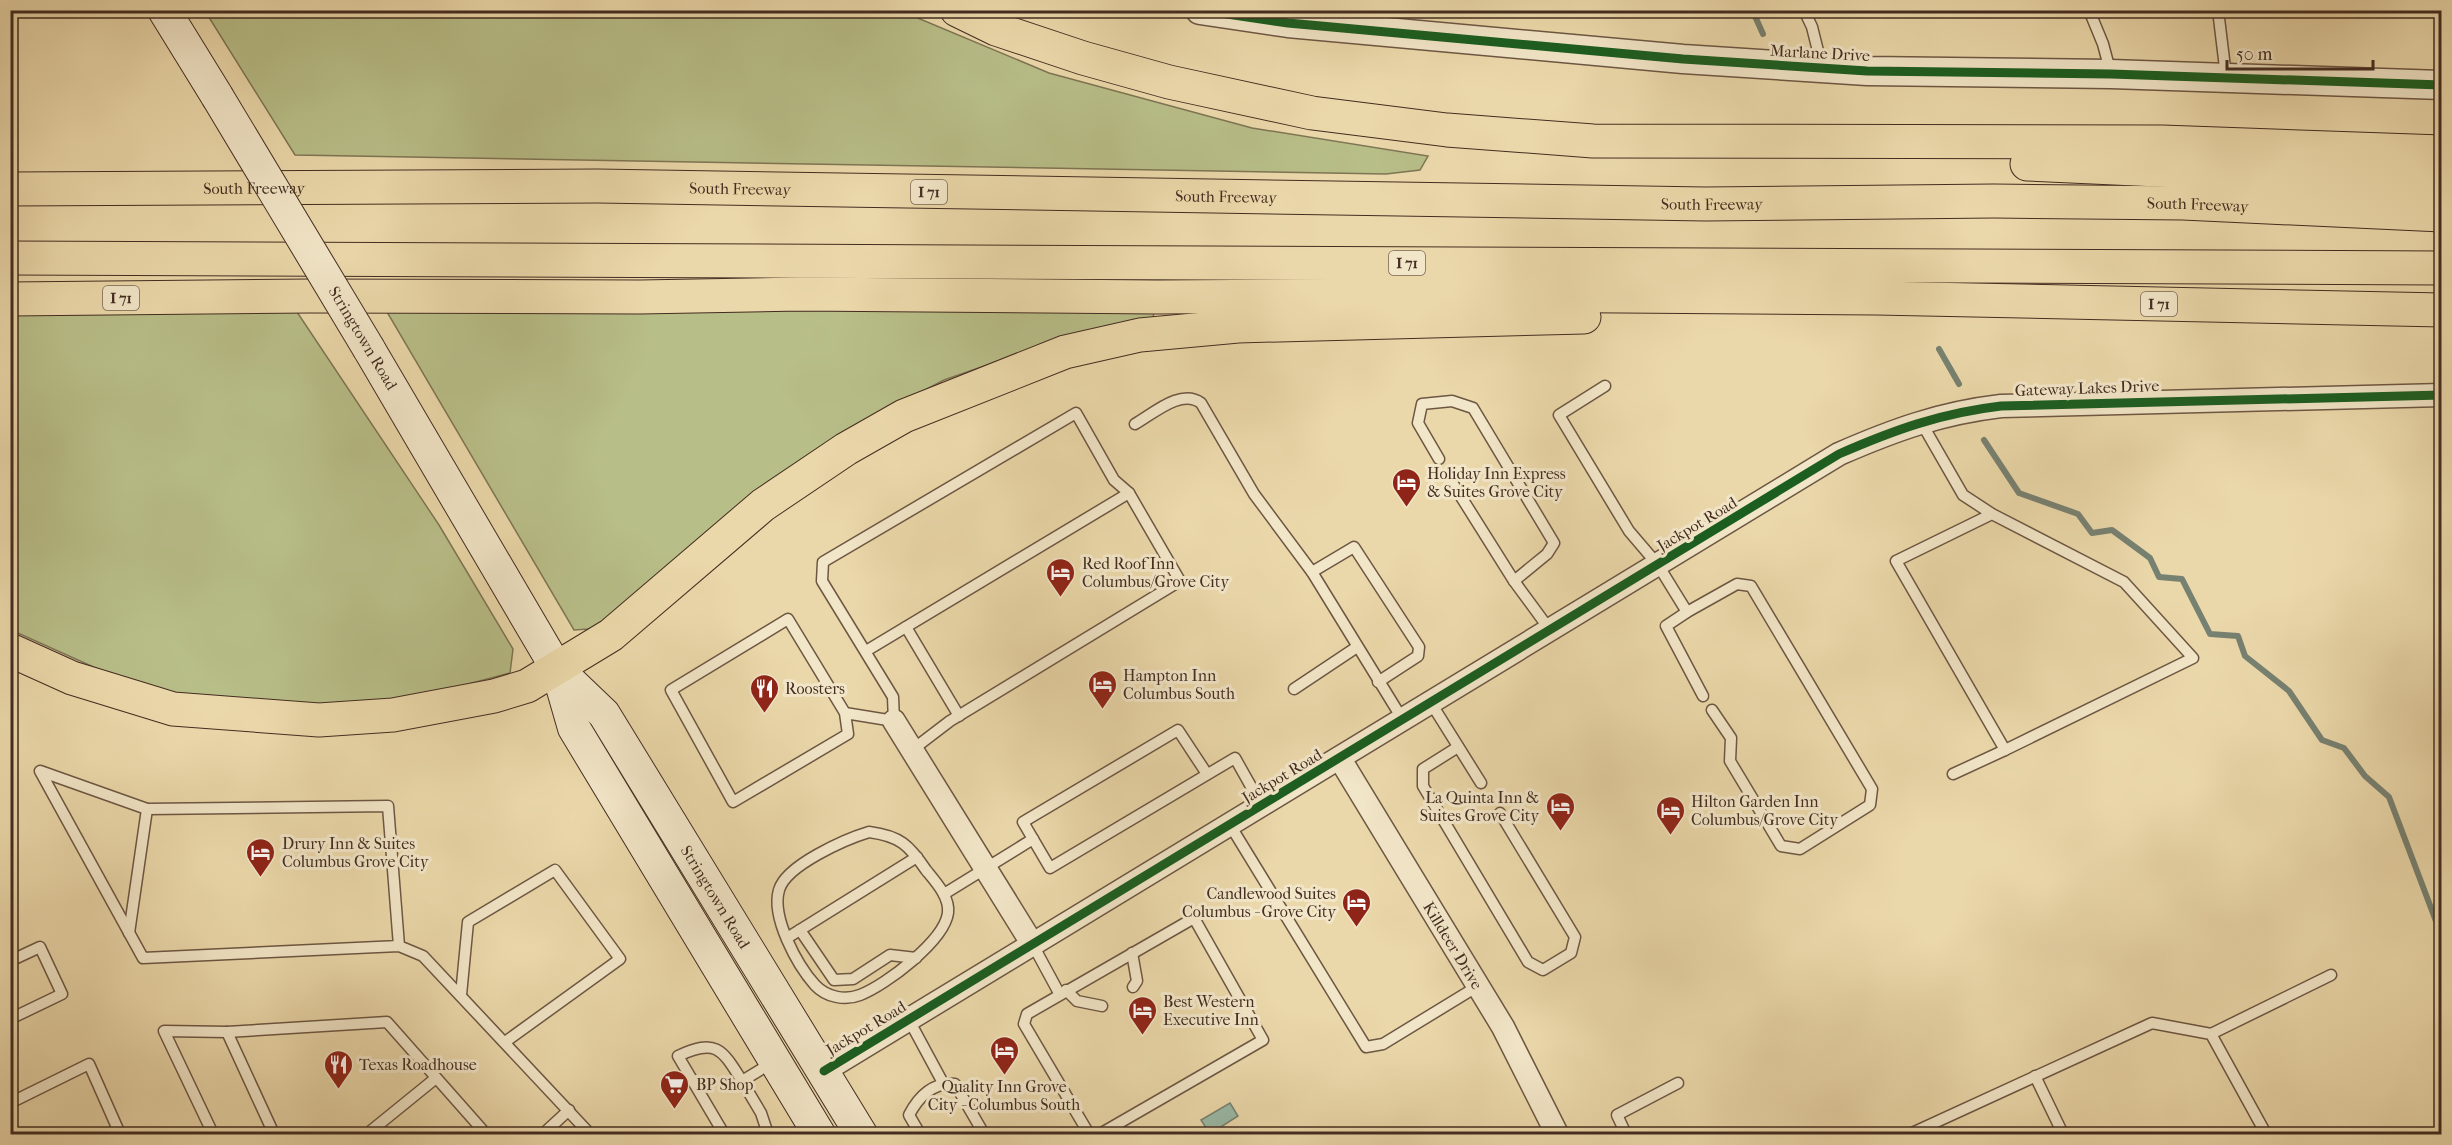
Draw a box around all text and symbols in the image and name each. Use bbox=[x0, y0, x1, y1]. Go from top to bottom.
scale bar bbox=[2227, 33, 2372, 71]
street label: Marlane Drive bbox=[1769, 41, 1871, 65]
text: 50 m bbox=[2236, 44, 2273, 65]
street label: South Freeway bbox=[203, 178, 305, 198]
street label: South Freeway bbox=[689, 178, 791, 199]
road number: I 71 bbox=[911, 180, 947, 204]
street label: South Freeway bbox=[1175, 186, 1277, 207]
street label: South Freeway bbox=[2147, 193, 2250, 216]
street label: South Freeway bbox=[1661, 194, 1763, 214]
road number: I 71 bbox=[1389, 251, 1425, 275]
street label: Stringtown Road bbox=[325, 283, 402, 393]
road number: I 71 bbox=[103, 286, 139, 310]
road number: I 71 bbox=[2141, 292, 2177, 316]
street label: Gateway Lakes Drive bbox=[2014, 376, 2160, 400]
place label: Holiday Inn Express & Suites Grove City bbox=[1427, 464, 1566, 501]
hotel icon: Holiday Inn Express & Suites Grove City bbox=[1390, 466, 1422, 508]
street label: Jackpot Road bbox=[1652, 493, 1741, 556]
place label: Red Roof Inn Columbus/Grove City bbox=[1082, 554, 1229, 591]
hotel icon: Red Roof Inn Columbus/Grove City bbox=[1045, 556, 1077, 598]
place label: Hampton Inn Columbus South bbox=[1123, 666, 1235, 703]
hotel icon: Hampton Inn Columbus South bbox=[1086, 668, 1118, 710]
restaurant icon: Roosters bbox=[748, 672, 780, 714]
place label: Roosters bbox=[785, 679, 845, 698]
street label: Jackpot Road bbox=[1237, 745, 1326, 808]
place label: La Quinta Inn & Suites Grove City bbox=[1420, 788, 1539, 825]
hotel icon: La Quinta Inn & Suites Grove City bbox=[1544, 790, 1576, 832]
place label: Hilton Garden Inn Columbus/Grove City bbox=[1691, 792, 1838, 829]
hotel icon: Hilton Garden Inn Columbus/Grove City bbox=[1654, 794, 1686, 836]
place label: Drury Inn & Suites Columbus Grove City bbox=[282, 834, 429, 871]
hotel icon: Drury Inn & Suites Columbus Grove City bbox=[245, 836, 277, 878]
street label: Stringtown Road bbox=[677, 842, 755, 952]
place label: Candlewood Suites Columbus - Grove City bbox=[1182, 884, 1336, 921]
hotel icon: Candlewood Suites Columbus - Grove City bbox=[1341, 886, 1373, 928]
street label: Killdeer Drive bbox=[1419, 898, 1487, 993]
place label: Best Western Executive Inn bbox=[1163, 992, 1259, 1029]
hotel icon: Best Western Executive Inn bbox=[1126, 994, 1158, 1036]
street label: Jackpot Road bbox=[821, 997, 910, 1060]
hotel icon: Quality Inn Grove City - Columbus South bbox=[988, 1034, 1020, 1076]
restaurant icon: Texas Roadhouse bbox=[322, 1048, 354, 1090]
place label: Texas Roadhouse bbox=[359, 1055, 477, 1074]
supermarket icon: BP Shop bbox=[659, 1068, 691, 1110]
place label: BP Shop bbox=[696, 1075, 754, 1094]
place label: Quality Inn Grove City - Columbus South bbox=[928, 1077, 1080, 1114]

